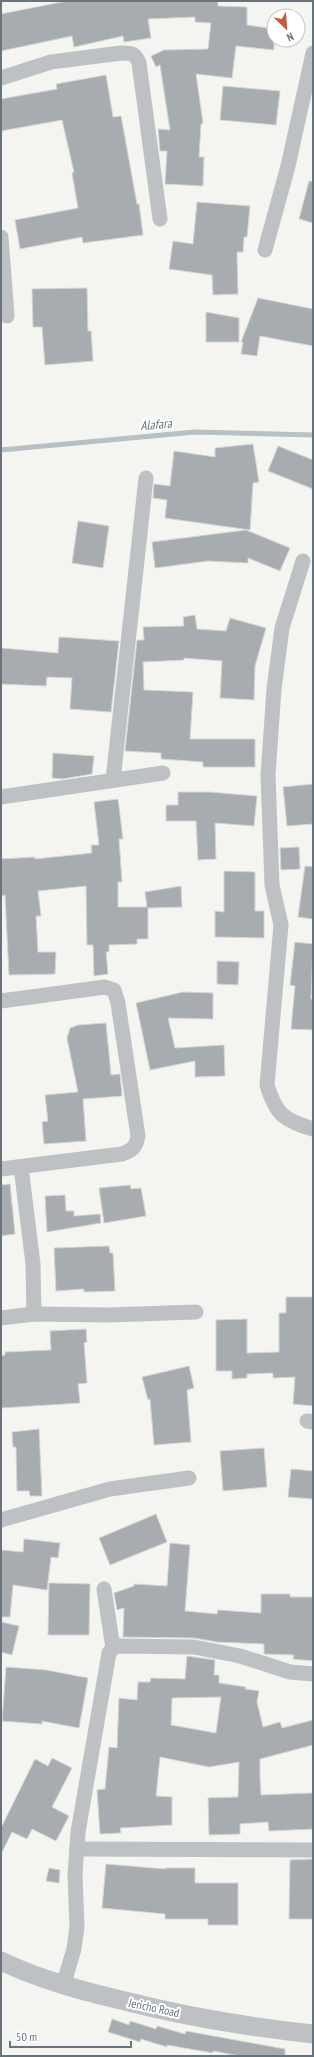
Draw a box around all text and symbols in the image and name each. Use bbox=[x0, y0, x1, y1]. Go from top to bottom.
north arrow bbox=[266, 8, 306, 48]
text: N bbox=[285, 29, 296, 45]
water label: Alafara bbox=[140, 415, 173, 434]
street label: Jericho Road bbox=[126, 1995, 181, 2020]
scale bar bbox=[10, 2023, 131, 2049]
text: 50 m bbox=[16, 2029, 37, 2044]

